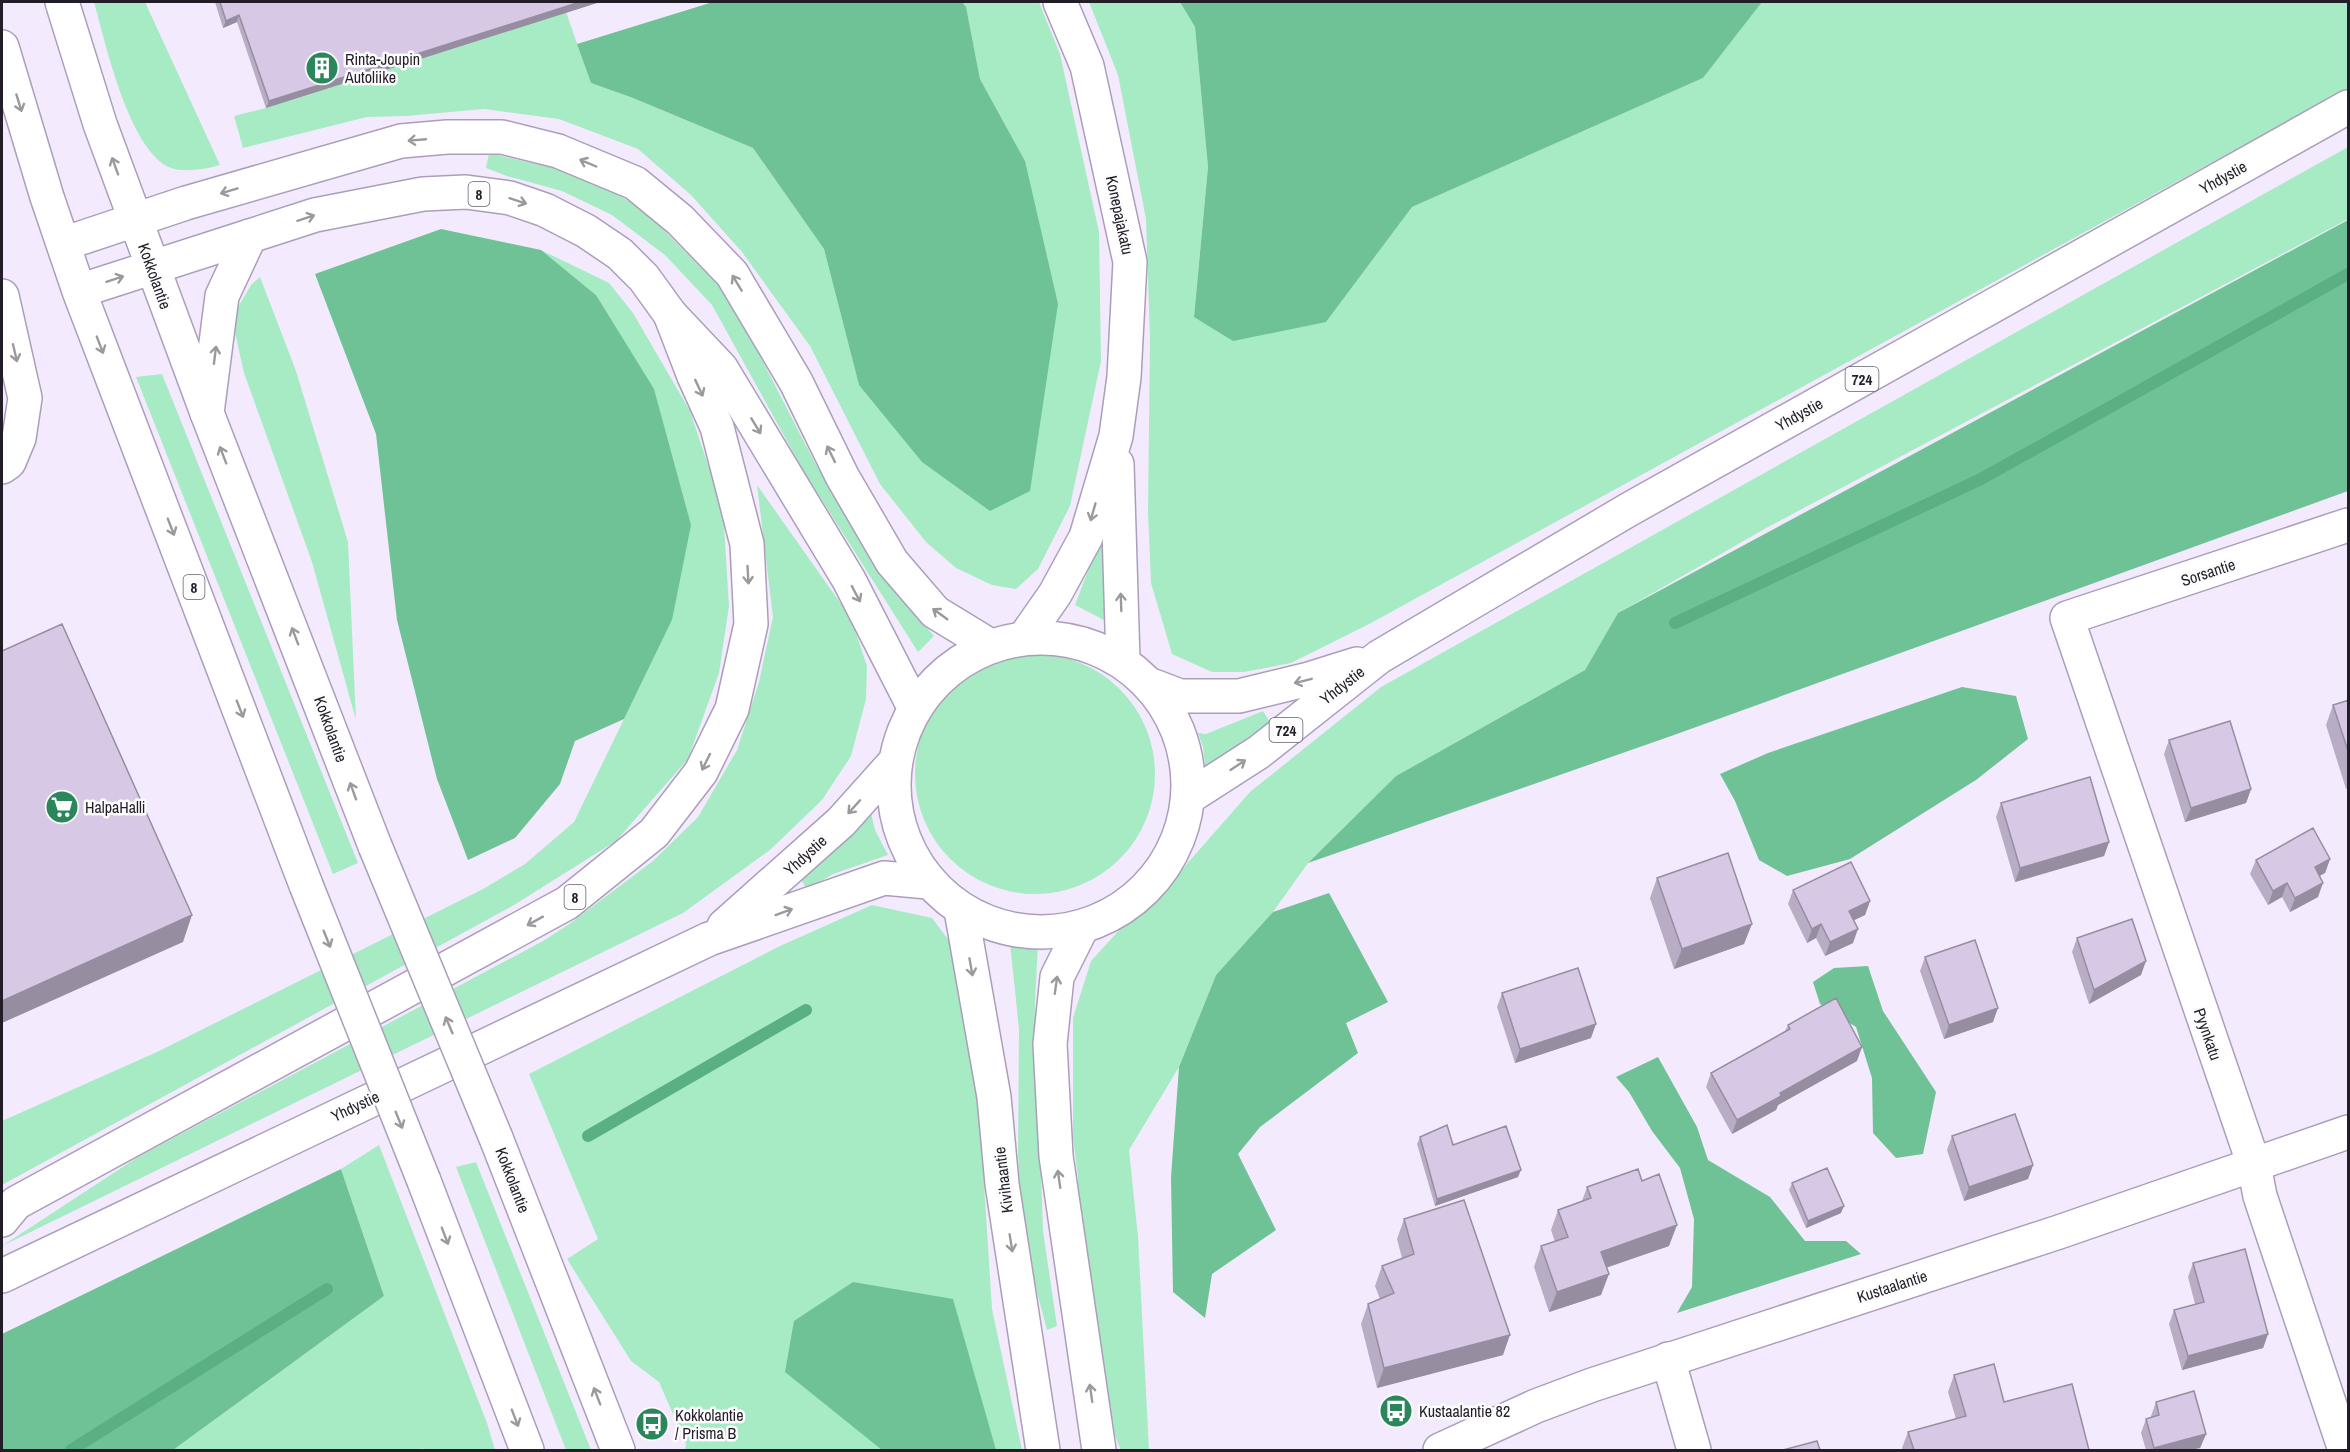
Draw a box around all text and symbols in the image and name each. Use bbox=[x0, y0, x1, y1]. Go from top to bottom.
place label: Rinta-Joupin Autoliike bbox=[344, 48, 420, 88]
building icon: Rinta-Joupin Autoliike bbox=[304, 50, 340, 86]
one-way arrow bbox=[14, 93, 25, 112]
one-way arrow bbox=[408, 135, 428, 146]
street label: Yhdystie bbox=[2195, 155, 2251, 199]
one-way arrow bbox=[108, 157, 119, 175]
one-way arrow bbox=[579, 157, 597, 168]
street label: Konepajakatu bbox=[1101, 173, 1139, 257]
road number: 8 bbox=[468, 182, 490, 206]
one-way arrow bbox=[220, 186, 239, 197]
one-way arrow bbox=[508, 196, 527, 207]
one-way arrow bbox=[296, 212, 315, 223]
street label: Kokkolantie bbox=[133, 240, 177, 312]
one-way arrow bbox=[106, 273, 125, 284]
one-way arrow bbox=[731, 275, 743, 292]
one-way arrow bbox=[95, 336, 106, 354]
one-way arrow bbox=[9, 344, 21, 363]
one-way arrow bbox=[209, 346, 220, 365]
road number: 724 bbox=[1846, 367, 1878, 391]
one-way arrow bbox=[694, 378, 706, 396]
street label: Yhdystie bbox=[1771, 392, 1827, 436]
one-way arrow bbox=[750, 417, 762, 434]
one-way arrow bbox=[825, 445, 837, 463]
one-way arrow bbox=[217, 446, 228, 464]
one-way arrow bbox=[1087, 502, 1098, 521]
one-way arrow bbox=[166, 517, 177, 536]
street label: Sorsantie bbox=[2178, 553, 2238, 591]
one-way arrow bbox=[743, 565, 754, 585]
road number: 8 bbox=[184, 575, 204, 599]
one-way arrow bbox=[850, 585, 862, 603]
one-way arrow bbox=[1115, 592, 1127, 612]
one-way arrow bbox=[932, 608, 948, 620]
one-way arrow bbox=[289, 627, 300, 646]
street label: Yhdystie bbox=[1315, 661, 1369, 709]
one-way arrow bbox=[1294, 675, 1313, 687]
street label: Kokkolantie bbox=[309, 693, 353, 765]
one-way arrow bbox=[235, 700, 246, 718]
road number: 724 bbox=[1270, 718, 1302, 742]
one-way arrow bbox=[700, 752, 712, 770]
one-way arrow bbox=[1229, 759, 1246, 771]
one-way arrow bbox=[347, 782, 358, 801]
supermarket icon: HalpaHalli bbox=[44, 789, 80, 825]
place label: HalpaHalli bbox=[85, 796, 146, 818]
one-way arrow bbox=[847, 799, 862, 814]
street label: Yhdystie bbox=[779, 830, 831, 880]
road number: 8 bbox=[564, 885, 586, 909]
one-way arrow bbox=[774, 906, 793, 917]
one-way arrow bbox=[526, 916, 544, 927]
one-way arrow bbox=[323, 929, 334, 948]
one-way arrow bbox=[966, 957, 977, 977]
one-way arrow bbox=[1051, 975, 1062, 995]
street label: Pyynkatu bbox=[2189, 1005, 2227, 1063]
one-way arrow bbox=[443, 1017, 454, 1035]
street label: Yhdystie bbox=[327, 1085, 383, 1127]
one-way arrow bbox=[395, 1110, 406, 1129]
street label: Kokkolantie bbox=[490, 1144, 536, 1216]
street label: Kivihaantie bbox=[988, 1146, 1018, 1214]
one-way arrow bbox=[1054, 1170, 1065, 1189]
one-way arrow bbox=[440, 1226, 451, 1244]
one-way arrow bbox=[1006, 1233, 1017, 1253]
street label: Kustaalantie bbox=[1854, 1264, 1930, 1308]
one-way arrow bbox=[1085, 1383, 1096, 1403]
one-way arrow bbox=[590, 1387, 601, 1406]
bus stop icon: Kustaalantie 82 bbox=[1378, 1393, 1414, 1429]
place label: Kustaalantie 82 bbox=[1419, 1400, 1510, 1422]
place label: Kokkolantie / Prisma B bbox=[675, 1404, 744, 1444]
bus stop icon: Kokkolantie / Prisma B bbox=[634, 1406, 670, 1442]
one-way arrow bbox=[510, 1408, 521, 1426]

